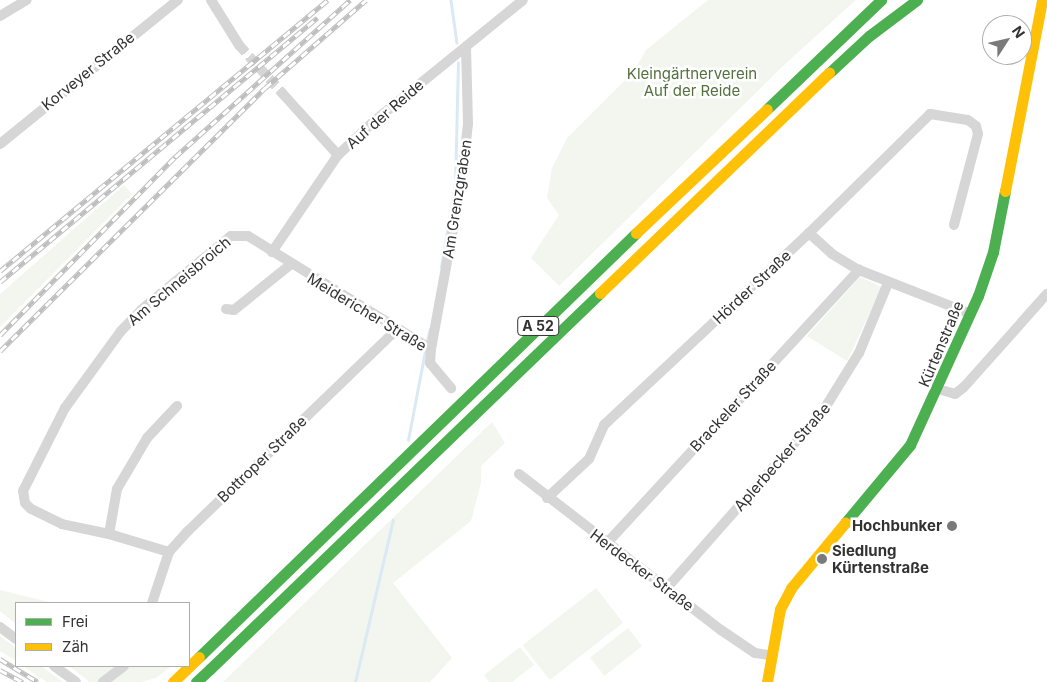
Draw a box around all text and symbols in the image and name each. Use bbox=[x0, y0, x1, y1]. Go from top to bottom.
north arrow bbox=[982, 15, 1032, 65]
text: N bbox=[1009, 22, 1029, 41]
street label: Korveyer Straße bbox=[38, 28, 138, 114]
park label: Kleingärtnerverein Auf der Reide bbox=[627, 64, 757, 99]
street label: Auf der Reide bbox=[343, 76, 427, 152]
street label: Am Grenzgraben bbox=[439, 138, 475, 260]
street label: Am Schneisbroich bbox=[124, 233, 234, 329]
street label: Hörder Straße bbox=[709, 246, 795, 328]
street label: Meidericher Straße bbox=[304, 269, 430, 355]
street label: Kürtenstraße bbox=[915, 298, 967, 390]
road number: A 52 bbox=[517, 314, 559, 338]
street label: Brackeler Straße bbox=[686, 357, 780, 455]
street label: Aplerbecker Straße bbox=[730, 399, 834, 515]
street label: Bottroper Straße bbox=[214, 412, 310, 506]
place label: Hochbunker bbox=[852, 517, 942, 535]
marker: Hochbunker bbox=[946, 520, 958, 532]
street label: Herdecker Straße bbox=[587, 525, 697, 615]
place label: Siedlung Kürtenstraße bbox=[832, 541, 929, 576]
marker: Siedlung Kürtenstraße bbox=[816, 553, 828, 565]
legend bbox=[15, 602, 190, 667]
text: Frei bbox=[62, 612, 88, 631]
text: Zäh bbox=[62, 637, 89, 656]

